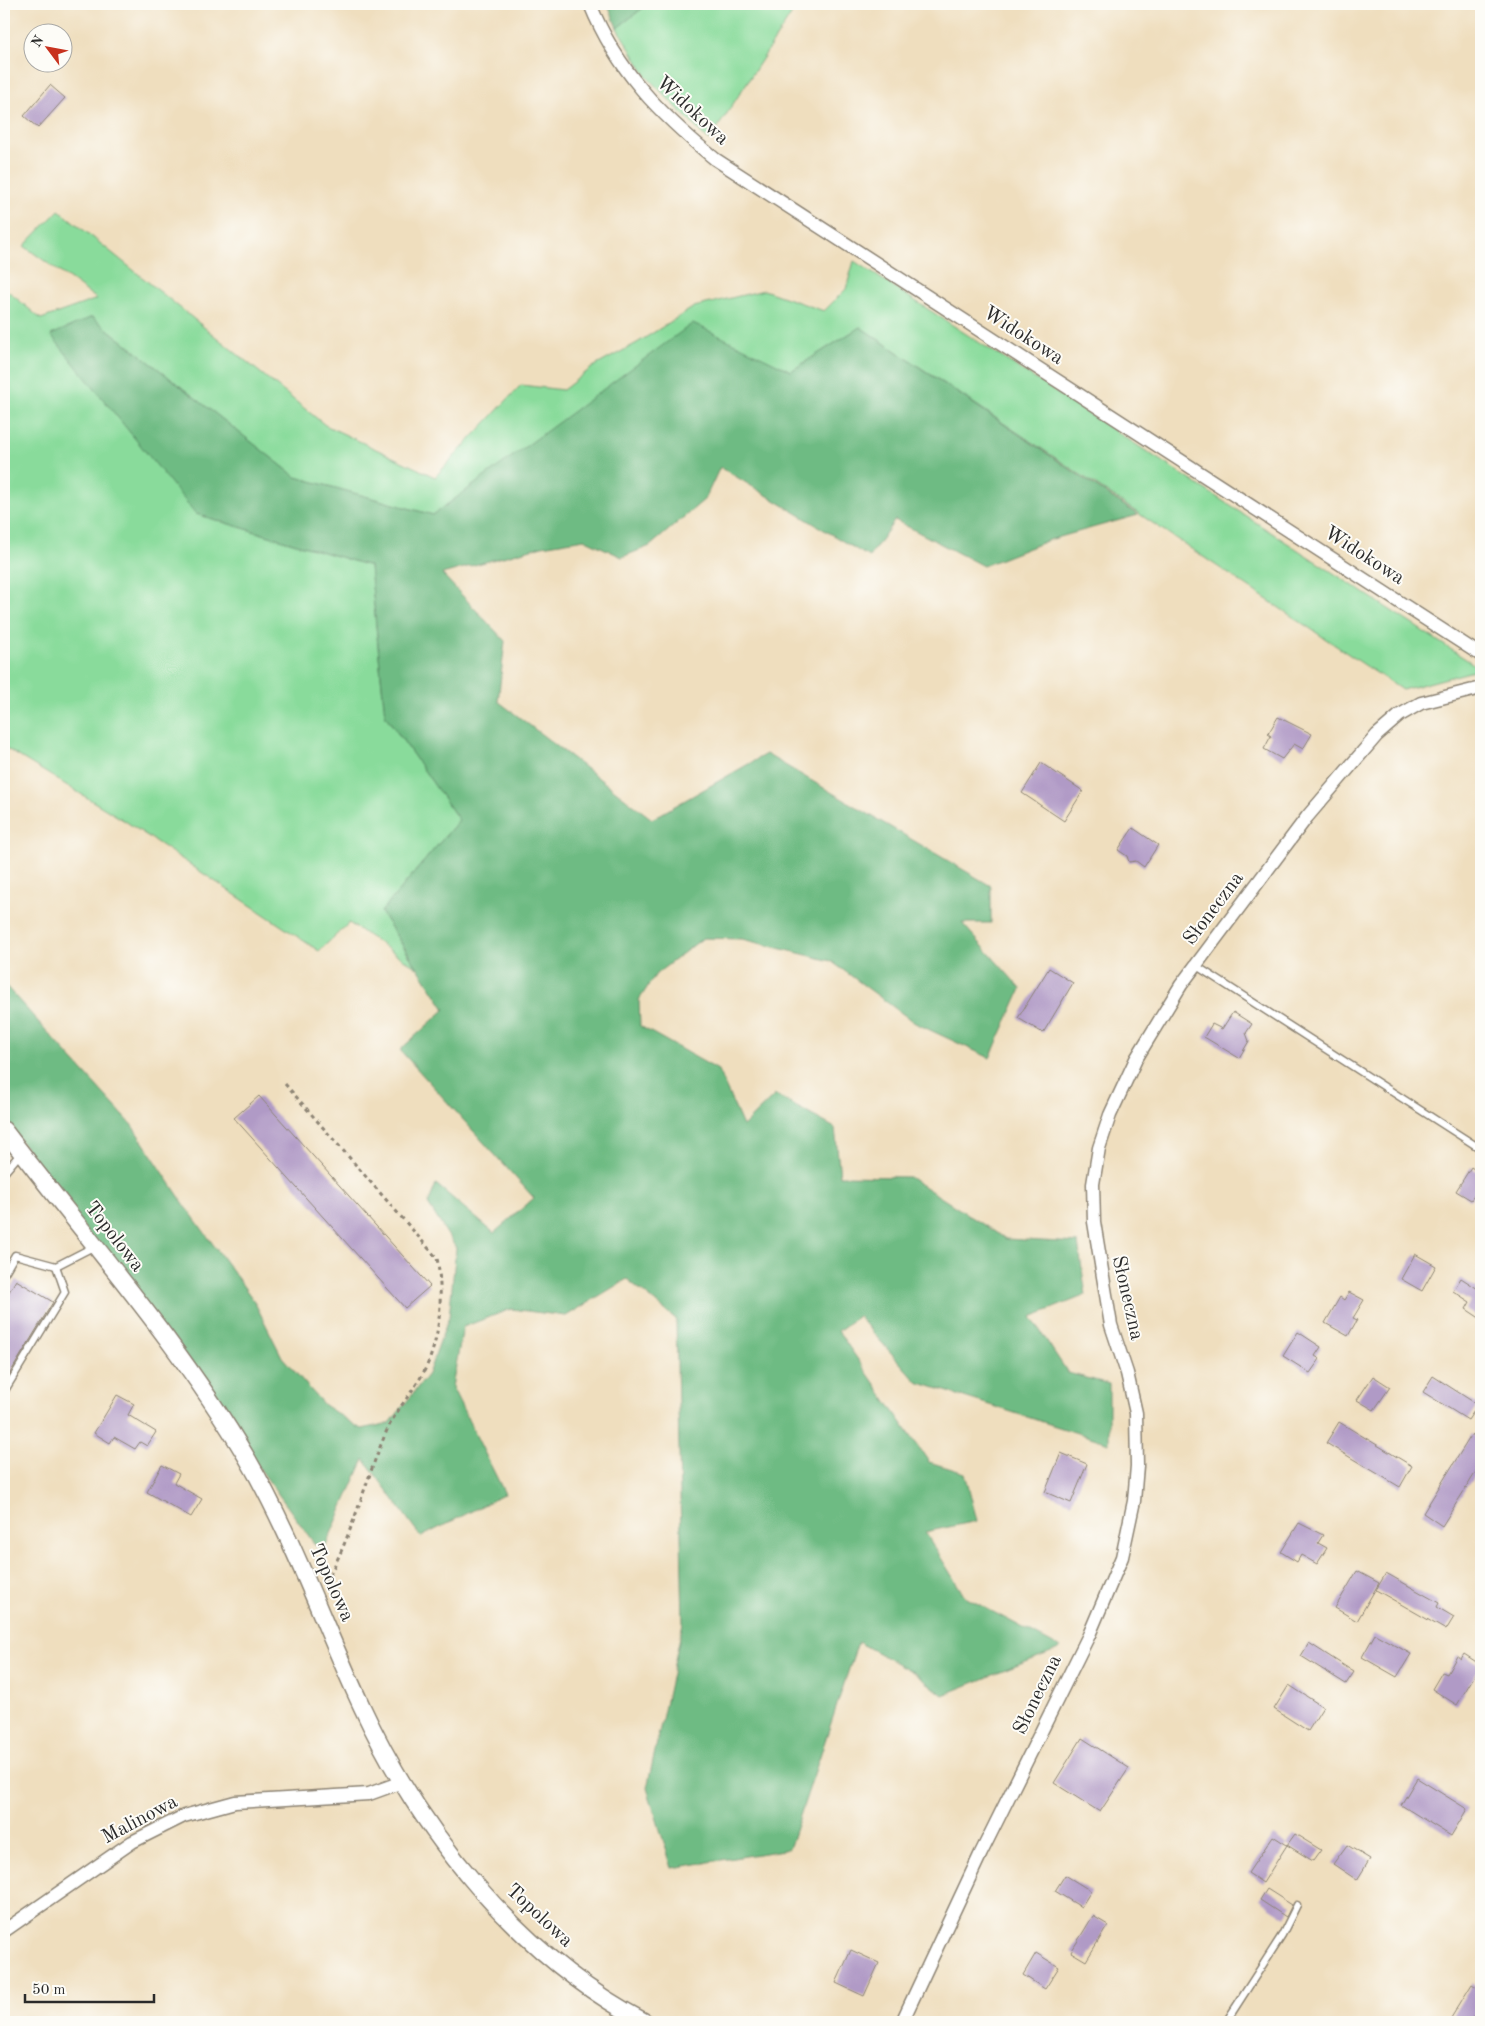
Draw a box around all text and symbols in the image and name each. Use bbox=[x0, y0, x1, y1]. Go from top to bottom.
north arrow bbox=[22, 22, 72, 72]
text: N bbox=[29, 33, 47, 50]
street label: Widokowa bbox=[652, 73, 732, 149]
street label: Widokowa bbox=[979, 303, 1067, 369]
street label: Widokowa bbox=[1320, 523, 1408, 589]
street label: Słoneczna bbox=[1180, 869, 1248, 949]
street label: Topolowa bbox=[81, 1198, 147, 1276]
street label: Słoneczna bbox=[1108, 1254, 1146, 1342]
street label: Topolowa bbox=[305, 1541, 357, 1625]
street label: Słoneczna bbox=[1010, 1652, 1066, 1738]
street label: Malinowa bbox=[99, 1792, 181, 1848]
street label: Topolowa bbox=[502, 1880, 576, 1952]
scale bar bbox=[25, 1971, 154, 2003]
text: 50 m bbox=[32, 1983, 66, 1998]

